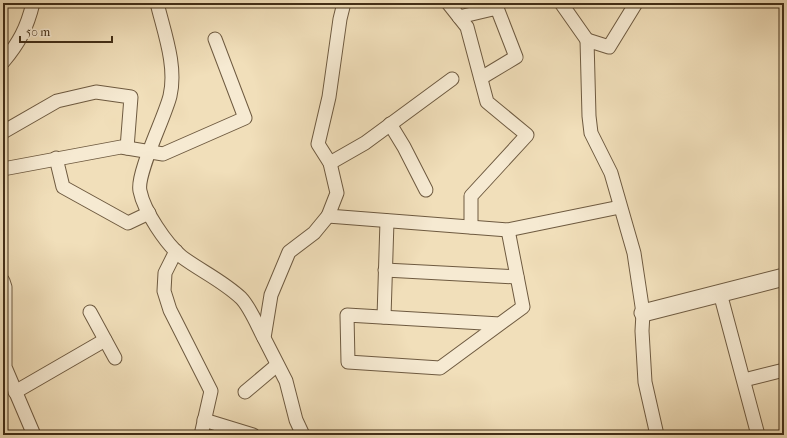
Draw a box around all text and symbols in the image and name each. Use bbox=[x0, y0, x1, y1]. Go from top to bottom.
scale bar bbox=[20, 18, 112, 44]
text: 50 m bbox=[26, 25, 50, 39]

